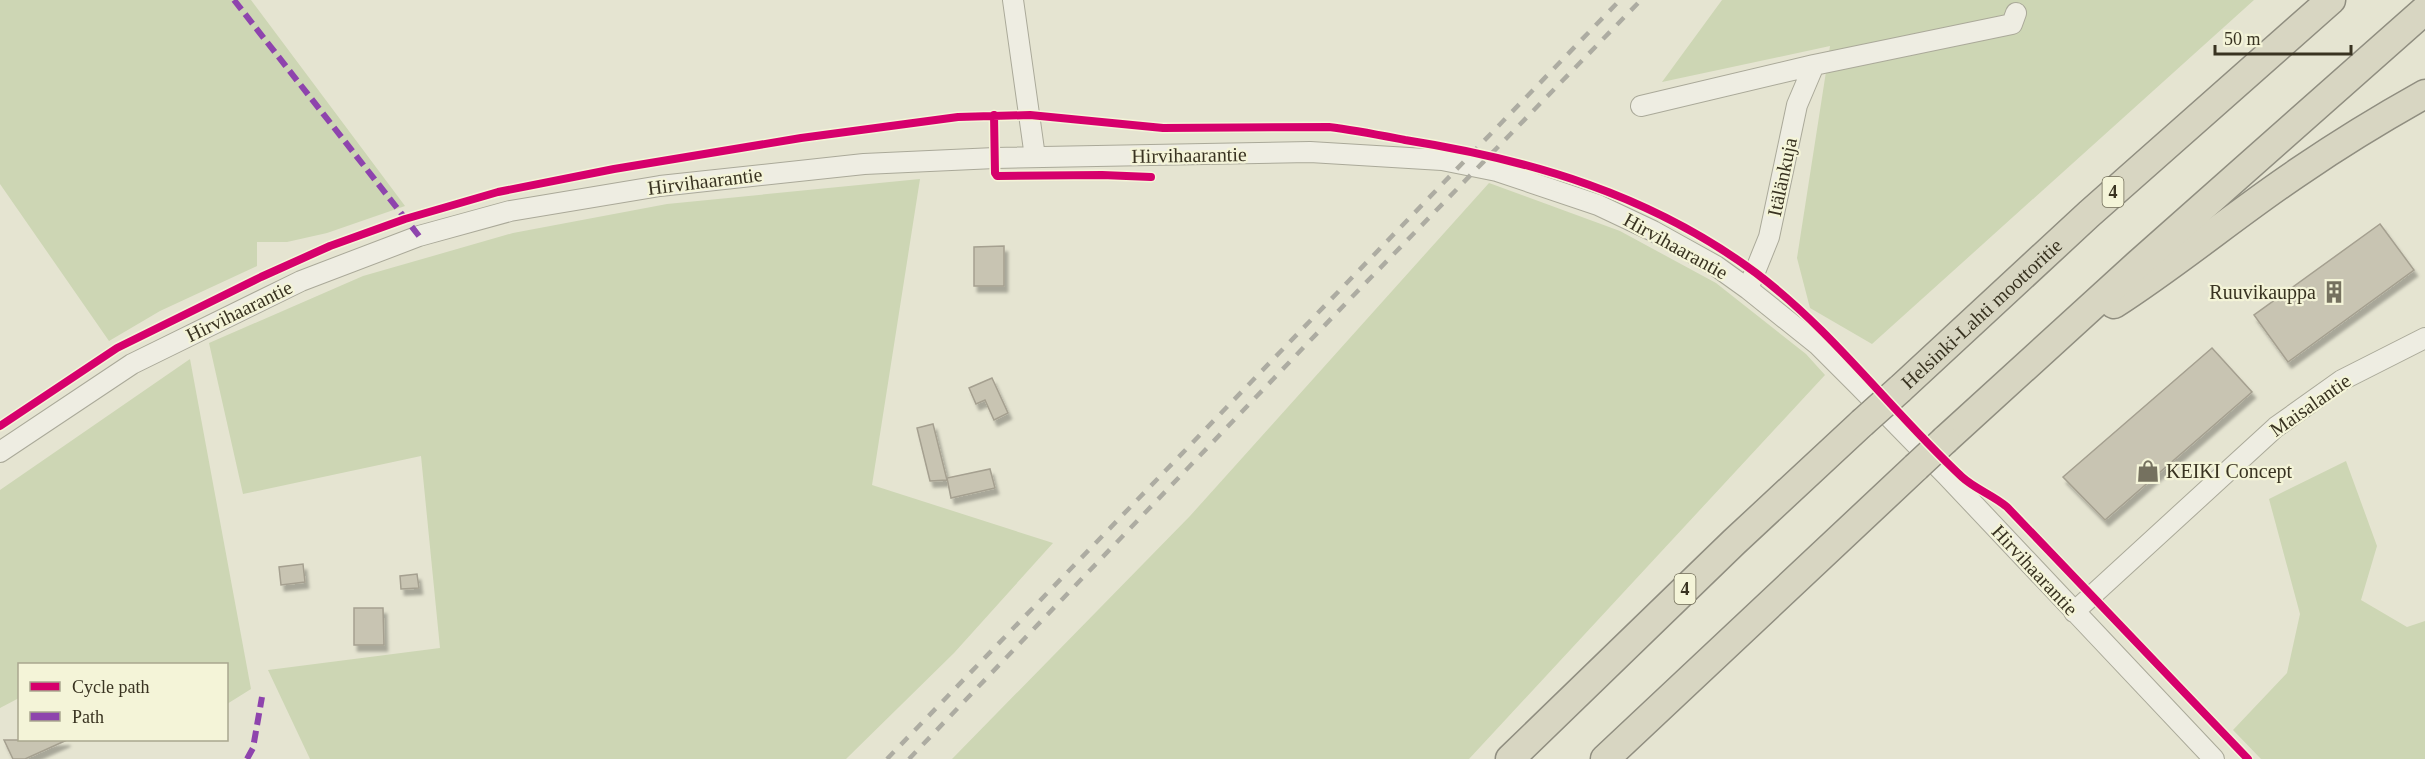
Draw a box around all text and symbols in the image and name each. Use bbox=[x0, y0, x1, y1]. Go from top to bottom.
scale bar bbox=[2215, 18, 2352, 56]
text: 50 m bbox=[2224, 29, 2261, 49]
street label: Itälänkuja bbox=[1763, 135, 1802, 219]
street label: Hirvihaarantie bbox=[1131, 143, 1247, 167]
street label: Hirvihaarantie bbox=[646, 163, 764, 199]
road number: 4 bbox=[2102, 177, 2124, 207]
street label: Hirvihaarantie bbox=[1620, 208, 1732, 284]
street label: Helsinki-Lahti moottoritie bbox=[1897, 234, 2066, 393]
street label: Hirvihaarantie bbox=[182, 276, 296, 346]
building icon: Ruuvikauppa bbox=[2321, 279, 2347, 305]
place label: Ruuvikauppa bbox=[2209, 281, 2316, 304]
street label: Maisalantie bbox=[2265, 369, 2355, 441]
shop icon: KEIKI Concept bbox=[2135, 458, 2161, 484]
place label: KEIKI Concept bbox=[2166, 460, 2293, 483]
street label: Hirvihaarantie bbox=[1988, 520, 2083, 620]
road number: 4 bbox=[1674, 574, 1696, 604]
legend bbox=[18, 663, 228, 741]
text: Cycle path bbox=[72, 677, 149, 697]
text: Path bbox=[72, 707, 104, 727]

